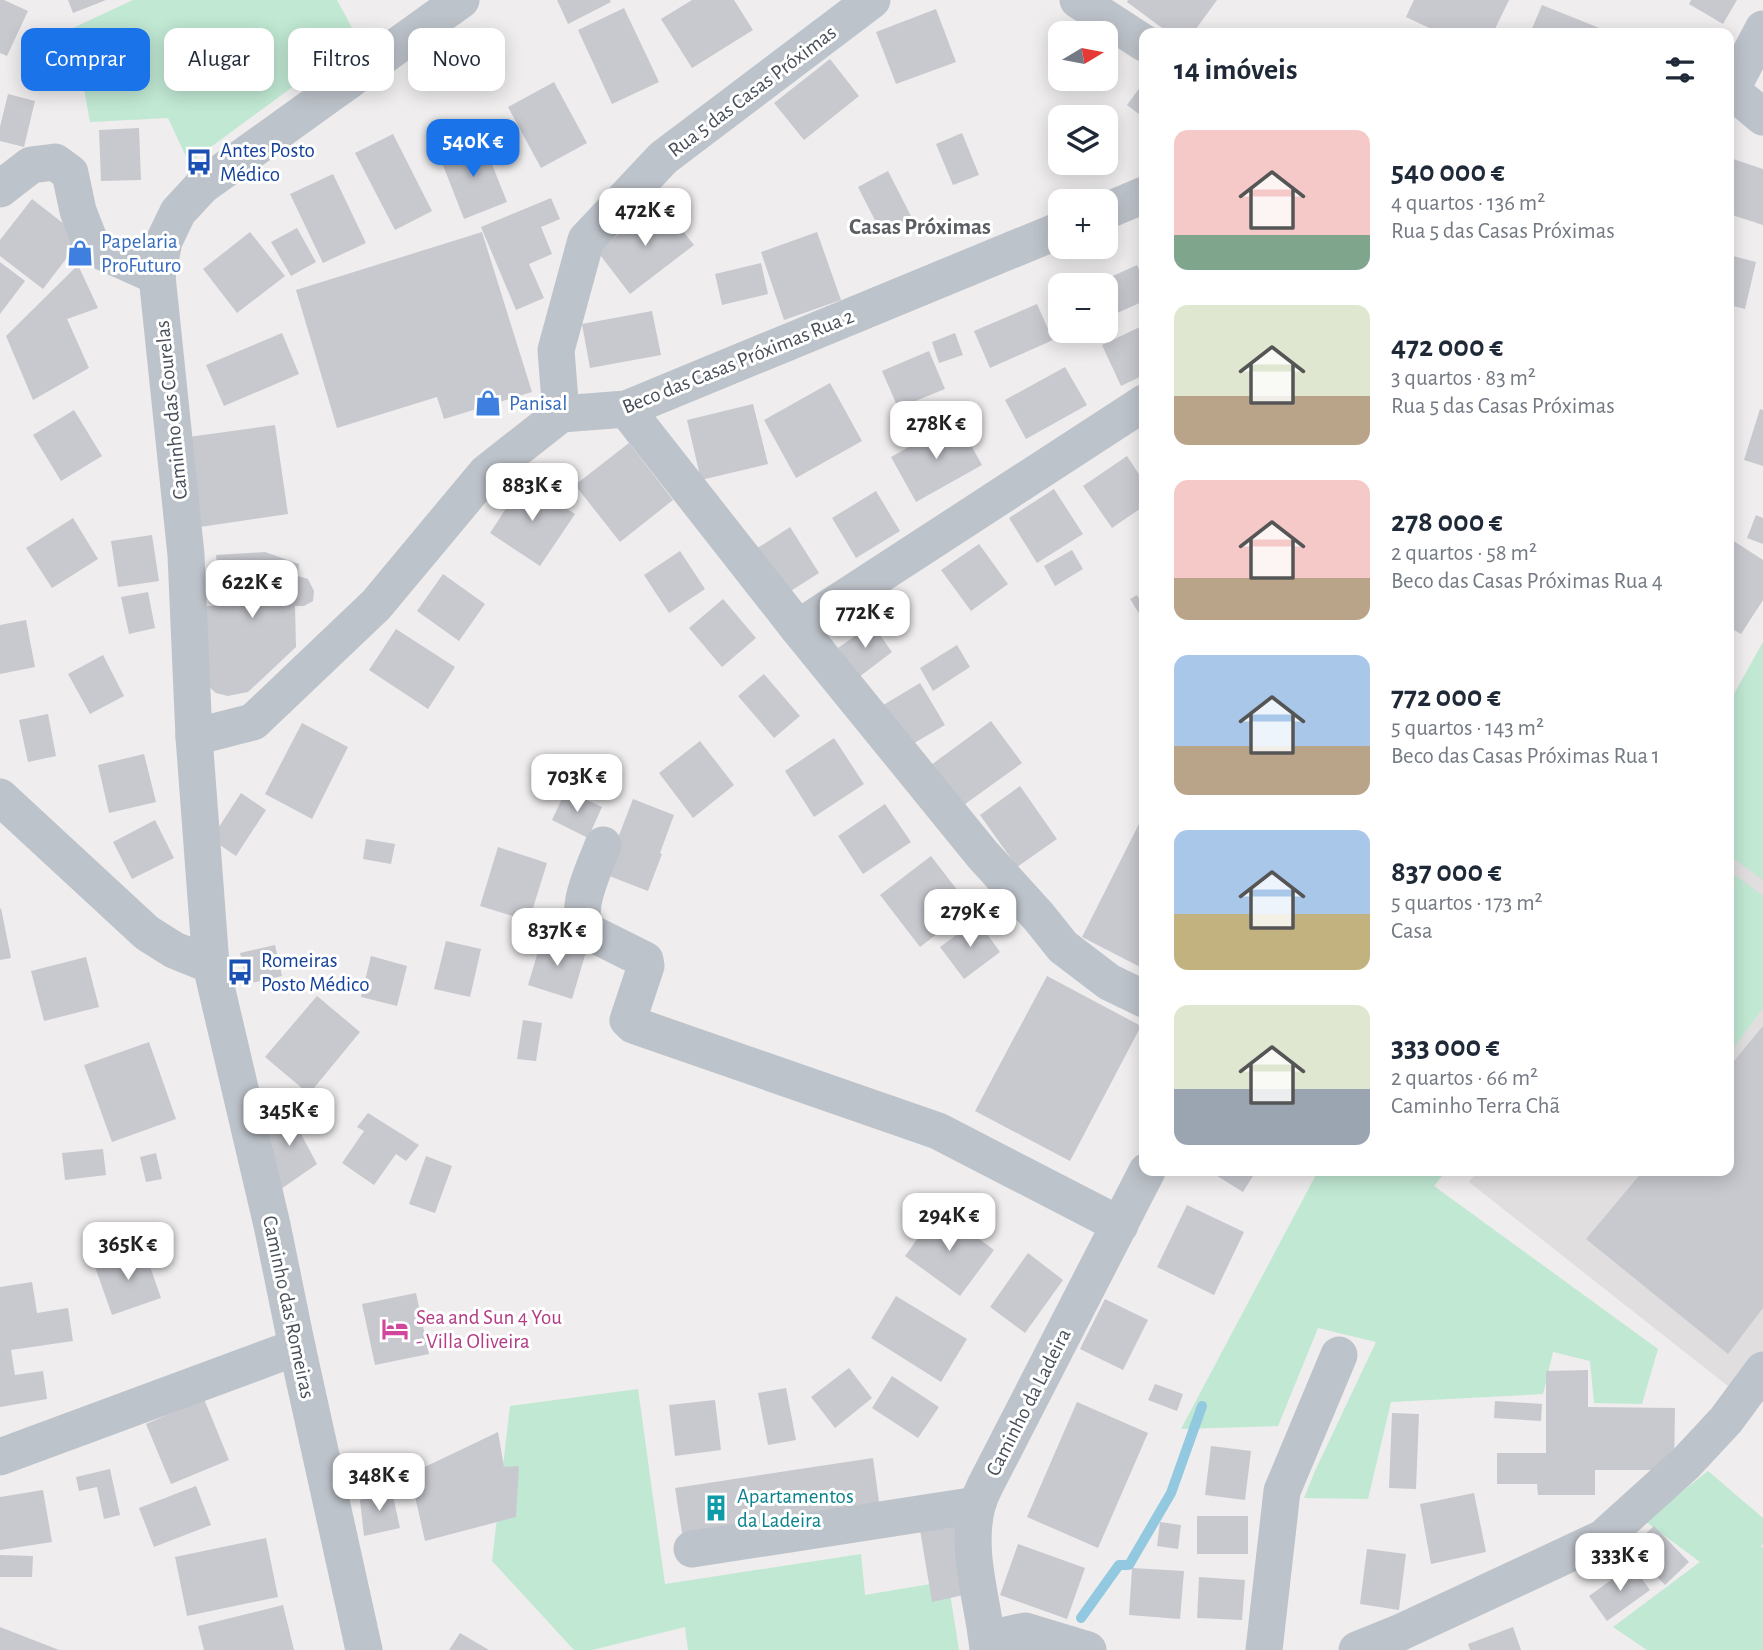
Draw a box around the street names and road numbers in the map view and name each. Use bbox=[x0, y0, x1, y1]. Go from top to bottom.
street label: Rua 5 das Casas Próximas bbox=[664, 22, 840, 161]
street label: Beco das Casas Próximas Rua 2 bbox=[619, 305, 857, 418]
street label: Caminho das Courelas bbox=[152, 319, 191, 501]
street label: Caminho das Romeiras bbox=[259, 1214, 318, 1400]
street label: Caminho da Ladeira bbox=[982, 1325, 1075, 1479]

